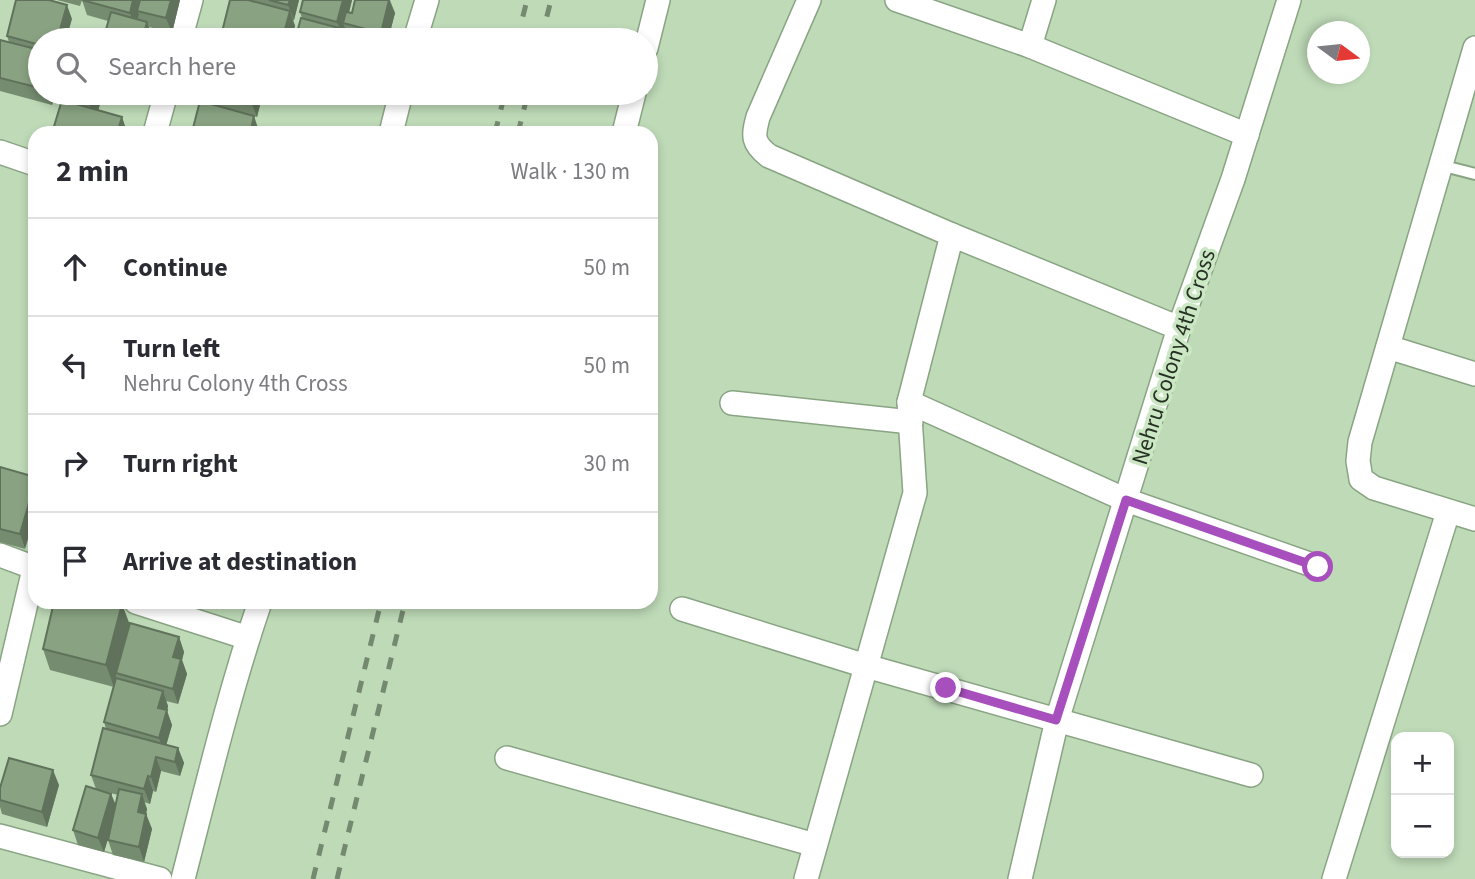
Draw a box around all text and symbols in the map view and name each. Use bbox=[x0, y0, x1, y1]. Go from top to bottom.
north arrow bbox=[1307, 21, 1370, 84]
search box bbox=[28, 28, 658, 105]
icon: search bbox=[52, 48, 90, 86]
text: Search here bbox=[108, 48, 236, 85]
text: 2 min bbox=[56, 150, 129, 193]
text: Walk · 130 m bbox=[511, 155, 630, 188]
street label: Nehru Colony 4th Cross bbox=[1123, 245, 1224, 469]
icon: ahead bbox=[56, 248, 94, 286]
text: Continue bbox=[123, 249, 228, 286]
text: 50 m bbox=[583, 251, 630, 284]
text: Turn left bbox=[123, 330, 220, 367]
icon: left bbox=[56, 346, 94, 384]
text: 50 m bbox=[583, 349, 630, 382]
text: Nehru Colony 4th Cross bbox=[123, 367, 348, 400]
icon: right bbox=[56, 444, 94, 482]
text: Turn right bbox=[123, 445, 238, 482]
text: 30 m bbox=[583, 447, 630, 480]
icon: arrive bbox=[56, 542, 94, 580]
text: Arrive at destination bbox=[123, 543, 357, 580]
route start bbox=[1302, 551, 1333, 582]
route end bbox=[930, 672, 961, 703]
map controls bbox=[1391, 732, 1454, 858]
button: + bbox=[1391, 732, 1454, 795]
button: − bbox=[1391, 795, 1454, 858]

